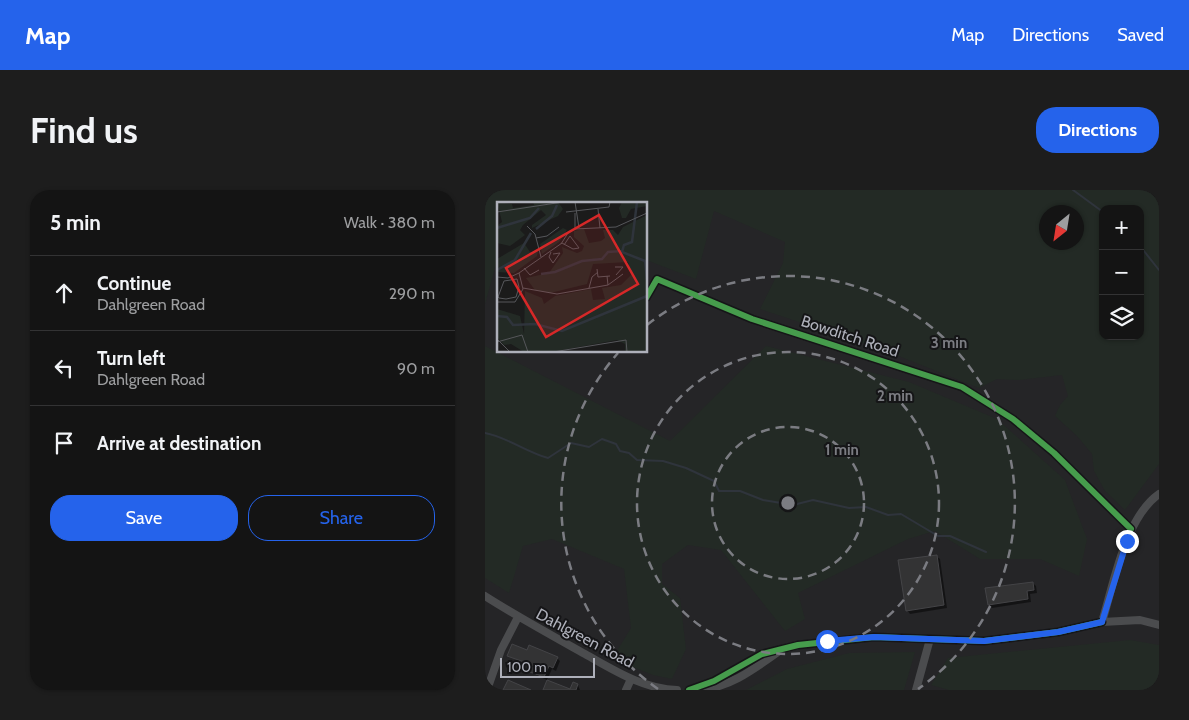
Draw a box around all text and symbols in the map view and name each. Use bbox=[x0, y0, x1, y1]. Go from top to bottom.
text: Map bbox=[25, 21, 71, 50]
text: Map bbox=[951, 24, 984, 46]
text: Directions bbox=[1012, 24, 1089, 46]
text: Saved bbox=[1117, 24, 1164, 46]
button: Directions bbox=[1036, 107, 1159, 153]
text: Find us bbox=[30, 109, 138, 152]
inset map bbox=[497, 202, 647, 352]
north arrow bbox=[1039, 205, 1084, 250]
map controls bbox=[1099, 205, 1144, 340]
button: + bbox=[1099, 205, 1144, 250]
text: 5 min bbox=[50, 210, 101, 235]
text: Walk · 380 m bbox=[344, 213, 435, 232]
button: − bbox=[1099, 250, 1144, 295]
text: Continue bbox=[97, 272, 171, 295]
icon: ahead bbox=[50, 279, 78, 307]
text: 290 m bbox=[389, 284, 435, 303]
text: Dahlgreen Road bbox=[97, 295, 205, 314]
button: layers bbox=[1099, 295, 1144, 340]
street label: Bowditch Road bbox=[799, 311, 901, 361]
text: 3 min bbox=[931, 334, 967, 352]
text: Turn left bbox=[97, 347, 165, 370]
icon: left bbox=[50, 354, 78, 382]
text: 90 m bbox=[397, 359, 435, 378]
text: Dahlgreen Road bbox=[97, 370, 205, 389]
text: 2 min bbox=[877, 387, 913, 405]
icon: arrive bbox=[50, 429, 78, 457]
text: Arrive at destination bbox=[97, 432, 261, 455]
text: 1 min bbox=[825, 441, 859, 459]
centre of rings bbox=[779, 494, 797, 512]
button: Save bbox=[50, 495, 238, 541]
button: Share bbox=[248, 495, 435, 541]
route end bbox=[1116, 530, 1139, 553]
street label: Dahlgreen Road bbox=[533, 604, 637, 672]
route start bbox=[816, 630, 839, 653]
scale bar bbox=[500, 655, 595, 678]
text: 100 m bbox=[507, 658, 547, 676]

